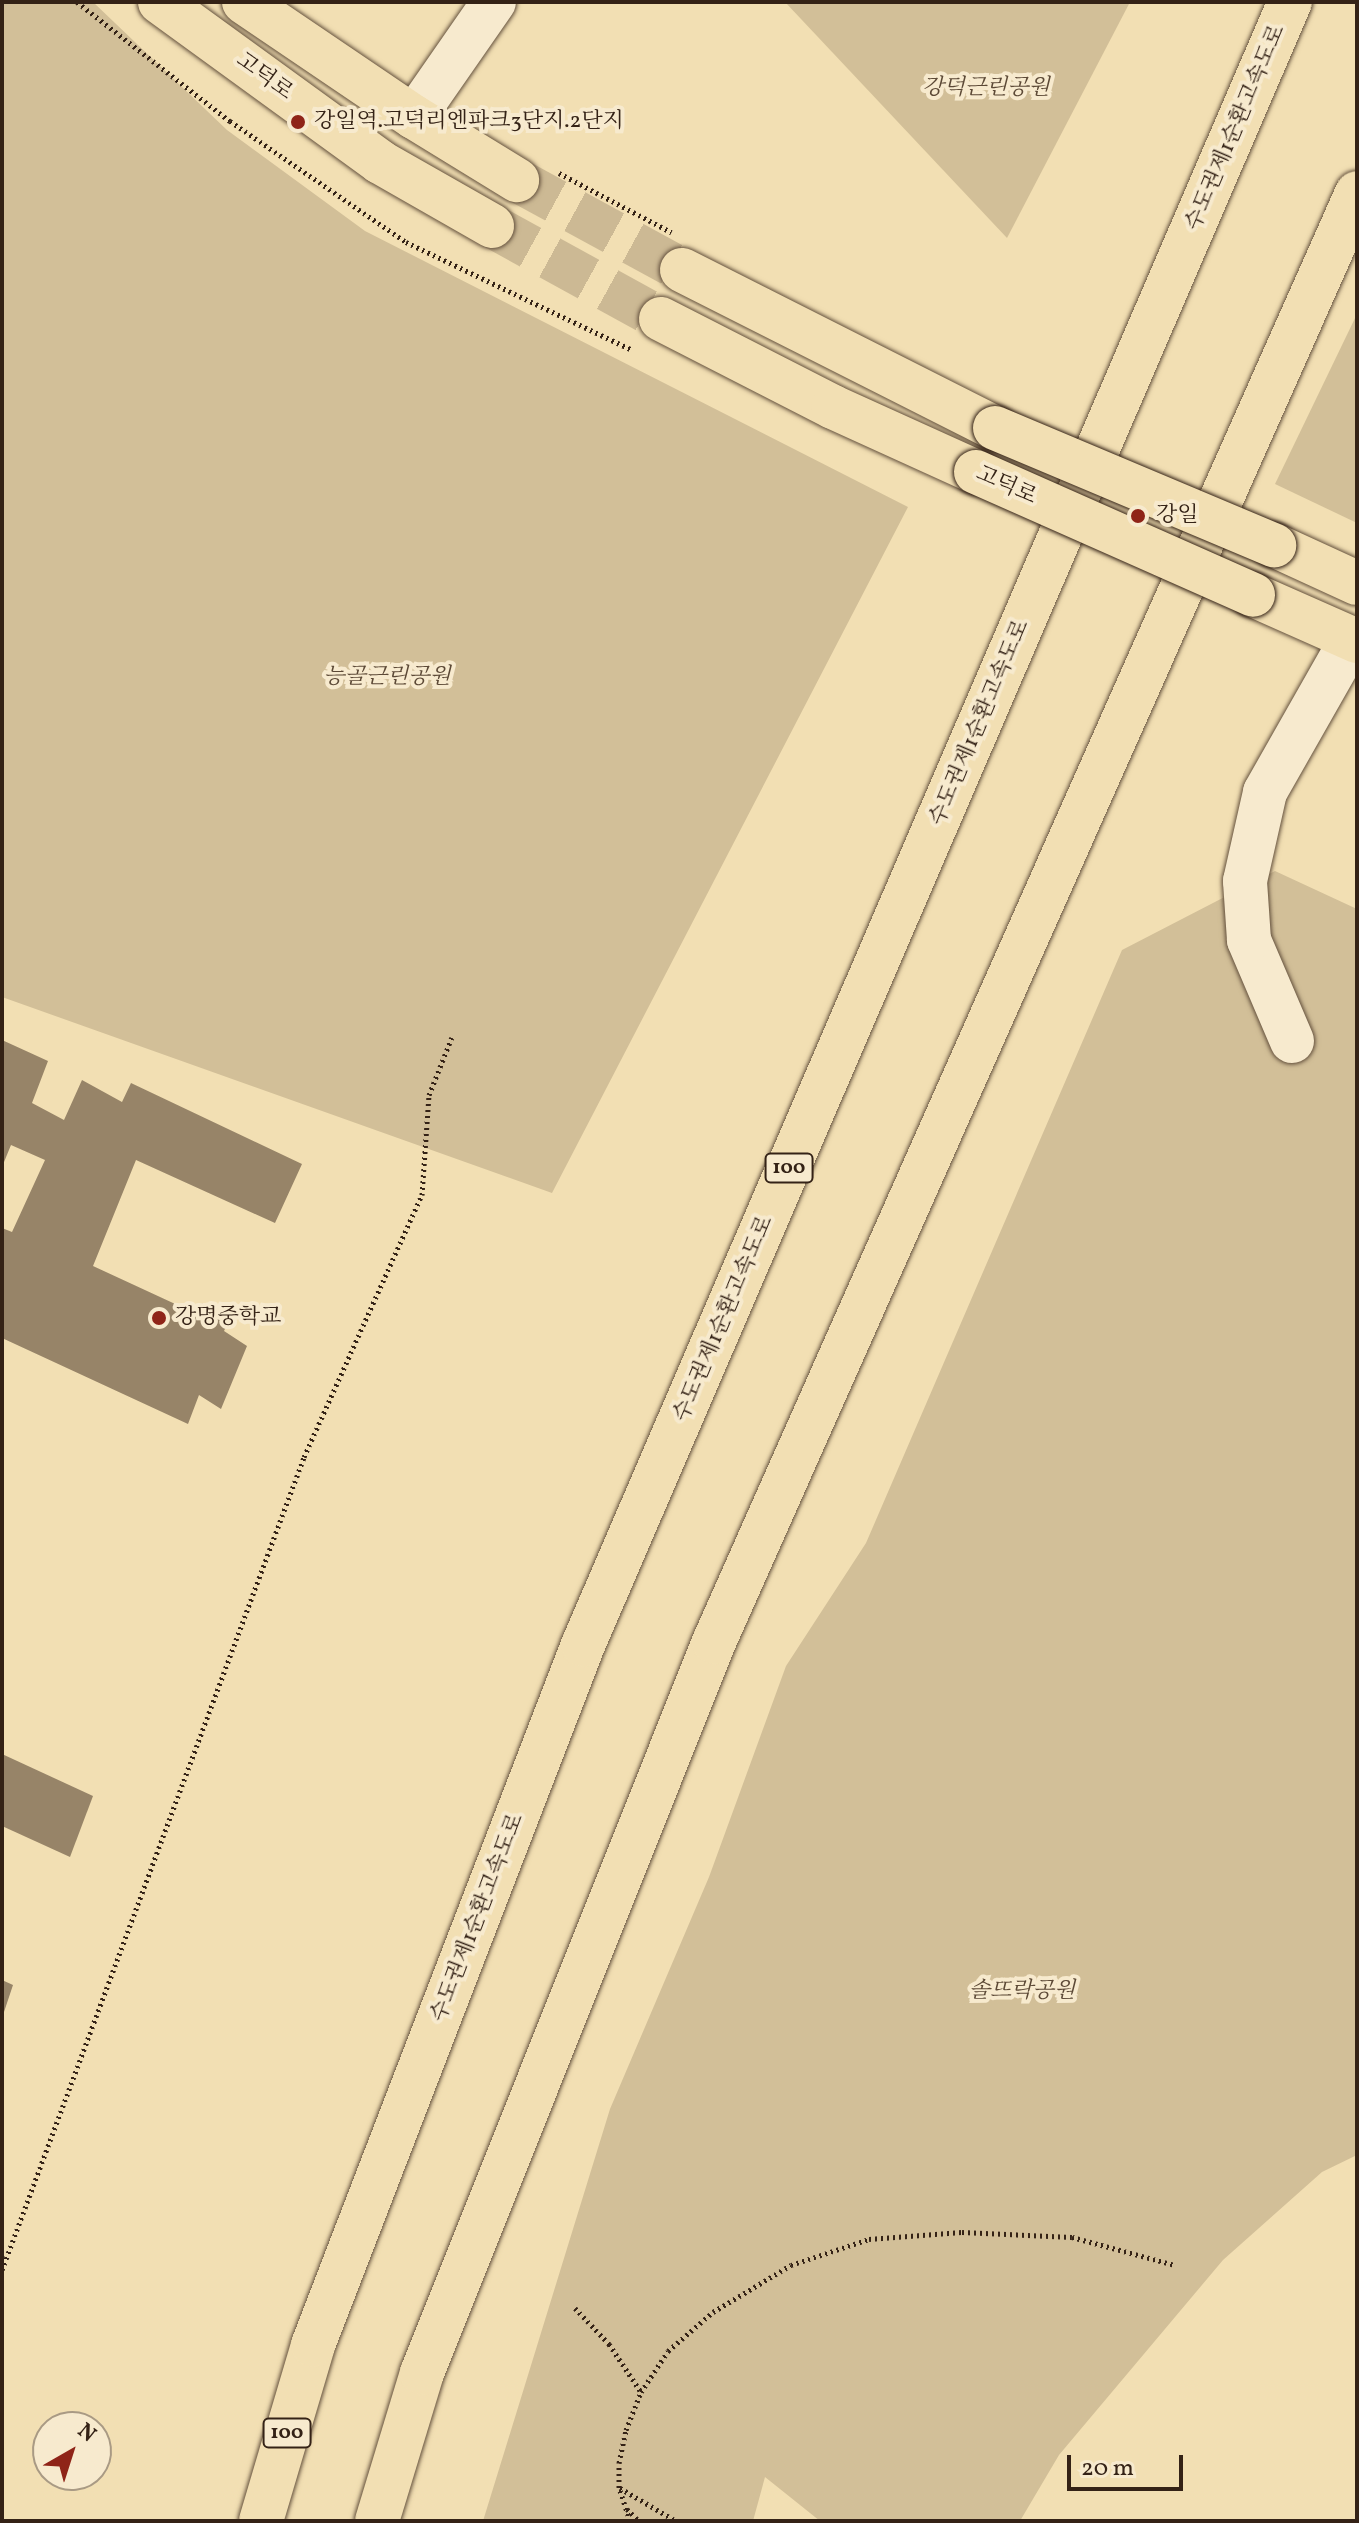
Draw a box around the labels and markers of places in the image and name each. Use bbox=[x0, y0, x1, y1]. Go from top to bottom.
place label: 강일역.고덕리엔파크3단지.2단지 bbox=[314, 109, 624, 135]
marker: 강일역.고덕리엔파크3단지.2단지 bbox=[289, 113, 307, 131]
place label: 강일 bbox=[1156, 503, 1199, 529]
marker: 강일 bbox=[1127, 505, 1149, 527]
place label: 강명중학교 bbox=[175, 1305, 281, 1331]
marker: 강명중학교 bbox=[150, 1309, 168, 1327]

